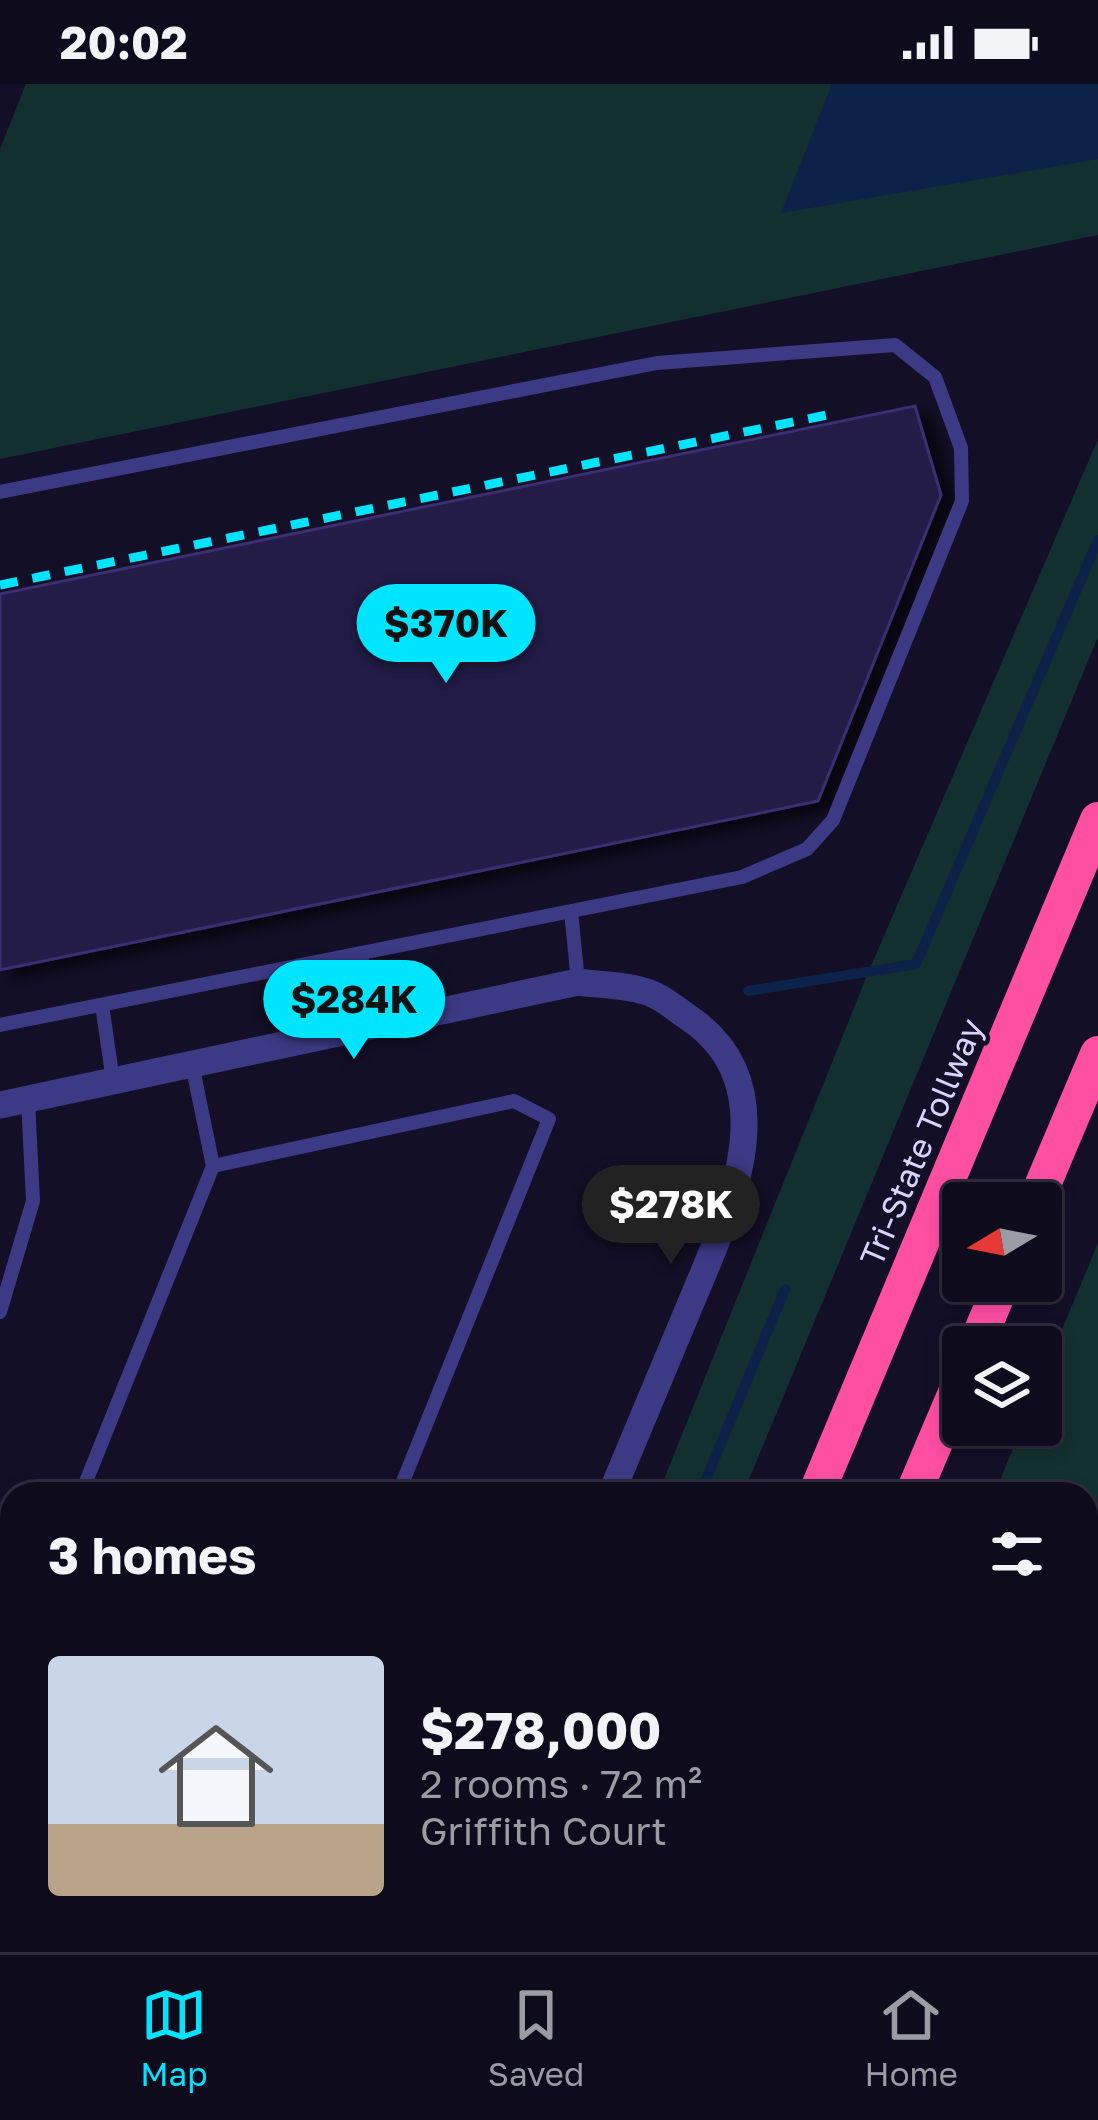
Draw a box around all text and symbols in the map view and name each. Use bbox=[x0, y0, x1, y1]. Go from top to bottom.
text: 20:02 bbox=[60, 15, 188, 69]
pin: $370K bbox=[362, 584, 530, 686]
text: $370K bbox=[384, 599, 508, 646]
pin: $284K bbox=[270, 960, 438, 1062]
text: $284K bbox=[290, 975, 418, 1022]
street label: Tri-State Tollway bbox=[851, 1012, 991, 1272]
pin: $278K bbox=[587, 1165, 755, 1267]
text: $278K bbox=[609, 1180, 733, 1227]
north arrow bbox=[942, 1182, 1062, 1302]
map controls bbox=[942, 1182, 1062, 1446]
button: layers bbox=[942, 1326, 1062, 1446]
icon: filters bbox=[984, 1521, 1050, 1587]
text: 3 homes bbox=[48, 1524, 257, 1585]
text: $278,000 bbox=[420, 1699, 662, 1760]
icon: home bbox=[144, 1704, 288, 1848]
text: 2 rooms · 72 m² bbox=[420, 1760, 702, 1807]
text: Griffith Court bbox=[420, 1807, 667, 1854]
tab: Map bbox=[140, 1982, 208, 2093]
tab: Saved bbox=[488, 1982, 584, 2093]
tab: Home bbox=[865, 1982, 958, 2093]

